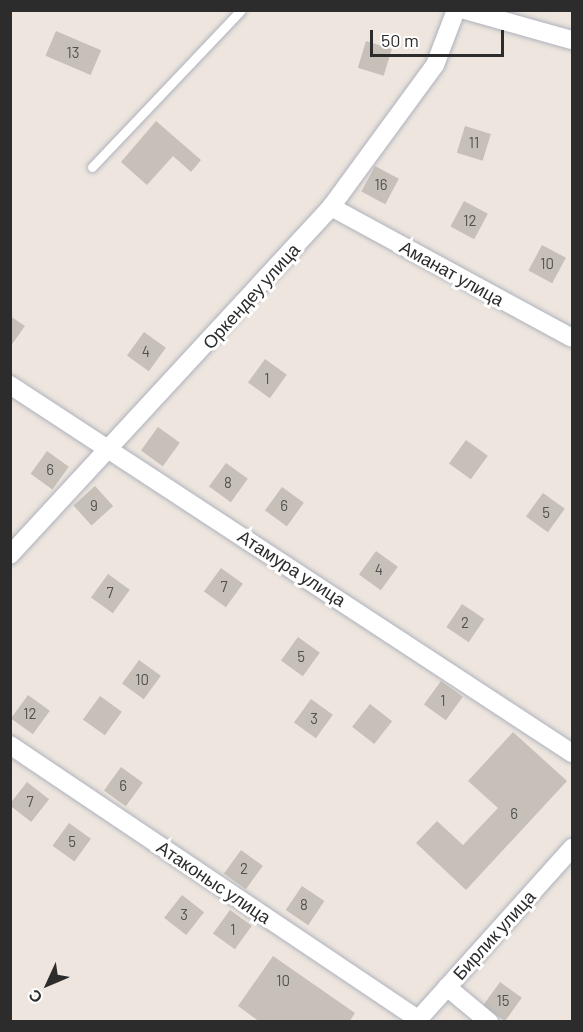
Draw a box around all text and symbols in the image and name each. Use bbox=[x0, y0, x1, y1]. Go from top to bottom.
scale bar bbox=[373, 18, 506, 56]
text: 50 m bbox=[381, 29, 419, 51]
house number: 13 bbox=[67, 44, 79, 62]
house number: 11 bbox=[469, 134, 479, 152]
house number: 16 bbox=[375, 176, 387, 194]
house number: 12 bbox=[463, 212, 477, 230]
street label: Аманат улица bbox=[396, 236, 508, 310]
street label: Оркендеу улица bbox=[198, 239, 304, 353]
house number: 10 bbox=[540, 255, 554, 273]
house number: 4 bbox=[142, 343, 150, 361]
house number: 1 bbox=[264, 370, 270, 388]
house number: 6 bbox=[46, 461, 54, 479]
house number: 8 bbox=[224, 474, 232, 492]
house number: 9 bbox=[90, 497, 98, 515]
house number: 6 bbox=[280, 497, 288, 515]
house number: 5 bbox=[542, 504, 550, 522]
street label: Атамура улица bbox=[234, 525, 350, 611]
house number: 4 bbox=[375, 561, 383, 579]
house number: 7 bbox=[220, 578, 228, 596]
house number: 7 bbox=[106, 584, 114, 602]
house number: 2 bbox=[461, 614, 469, 632]
house number: 5 bbox=[297, 648, 305, 666]
house number: 10 bbox=[135, 671, 149, 689]
house number: 1 bbox=[440, 692, 446, 710]
house number: 12 bbox=[23, 705, 37, 723]
house number: 3 bbox=[310, 710, 318, 728]
house number: 6 bbox=[119, 777, 127, 795]
house number: 7 bbox=[26, 793, 34, 811]
house number: 6 bbox=[510, 805, 518, 823]
house number: 5 bbox=[68, 833, 76, 851]
street label: Атаконыс улица bbox=[153, 836, 275, 928]
house number: 2 bbox=[240, 860, 248, 878]
street label: Бирлик улица bbox=[448, 886, 540, 984]
house number: 8 bbox=[300, 896, 308, 914]
house number: 3 bbox=[180, 906, 188, 924]
house number: 1 bbox=[230, 921, 236, 939]
north arrow bbox=[18, 954, 78, 1014]
house number: 10 bbox=[276, 972, 290, 990]
text: С bbox=[24, 986, 46, 1008]
house number: 15 bbox=[497, 992, 509, 1010]

